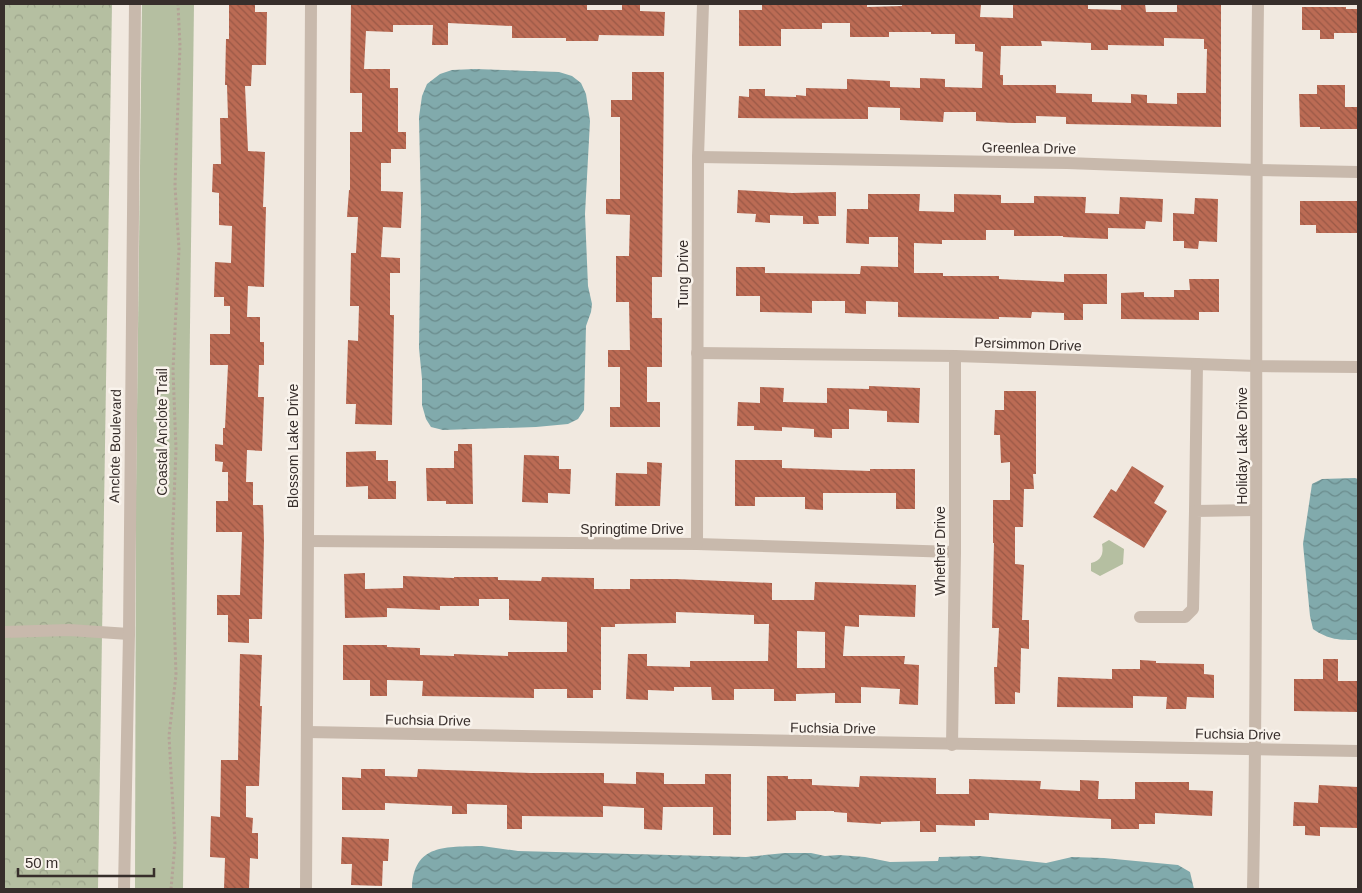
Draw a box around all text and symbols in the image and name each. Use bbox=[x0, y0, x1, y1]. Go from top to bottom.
street label: Greenlea Drive bbox=[982, 139, 1076, 157]
street label: Tung Drive bbox=[675, 240, 691, 308]
street label: Persimmon Drive bbox=[974, 334, 1082, 354]
street label: Coastal Anclote Trail bbox=[154, 368, 170, 496]
street label: Blossom Lake Drive bbox=[285, 384, 301, 508]
street label: Holiday Lake Drive bbox=[1234, 387, 1250, 505]
street label: Anclote Boulevard bbox=[106, 389, 124, 503]
street label: Whether Drive bbox=[932, 506, 948, 596]
street label: Springtime Drive bbox=[580, 521, 684, 537]
street label: Fuchsia Drive bbox=[385, 711, 471, 729]
street label: Fuchsia Drive bbox=[790, 719, 876, 737]
street label: Fuchsia Drive bbox=[1195, 725, 1281, 743]
scale bar bbox=[18, 846, 154, 878]
text: 50 m bbox=[25, 854, 58, 871]

